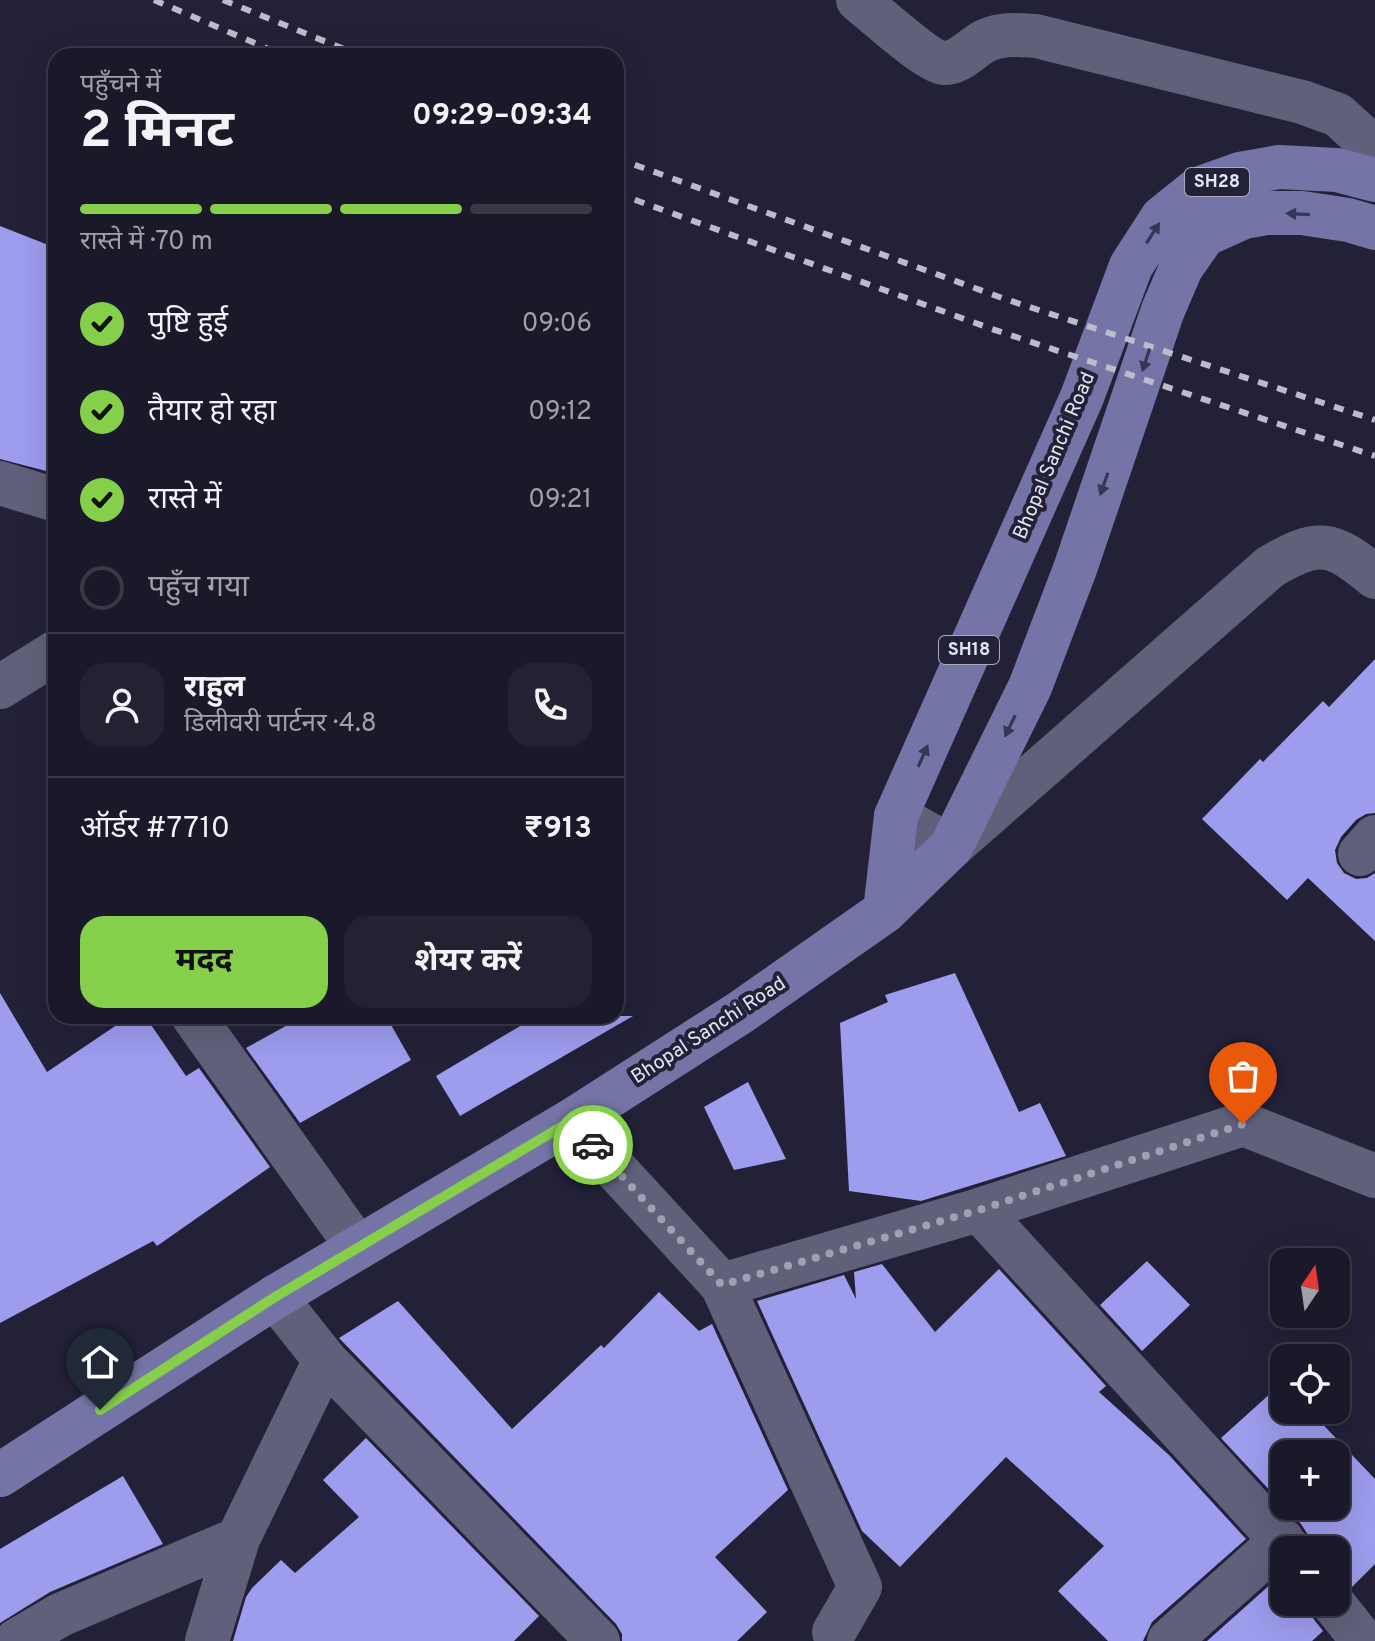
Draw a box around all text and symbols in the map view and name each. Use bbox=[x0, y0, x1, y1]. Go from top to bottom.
text: पहुँचने में bbox=[80, 69, 161, 102]
text: 09:29–09:34 bbox=[412, 98, 592, 135]
text: 2 मिनट bbox=[80, 100, 234, 166]
road number: SH28 bbox=[1185, 168, 1249, 196]
one-way arrow bbox=[1286, 207, 1311, 220]
one-way arrow bbox=[1145, 222, 1160, 243]
text: रास्ते में · 70 m bbox=[80, 226, 213, 259]
icon: check bbox=[80, 302, 124, 346]
text: पुष्टि हुई bbox=[148, 306, 228, 343]
text: 09:06 bbox=[522, 308, 592, 341]
one-way arrow bbox=[1140, 348, 1152, 372]
street label: Bhopal Sanchi Road bbox=[1008, 368, 1102, 544]
icon: check bbox=[80, 390, 124, 434]
text: तैयार हो रहा bbox=[148, 394, 276, 431]
text: 09:12 bbox=[528, 396, 592, 429]
one-way arrow bbox=[1098, 472, 1110, 496]
icon: check bbox=[80, 478, 124, 522]
text: रास्ते में bbox=[148, 482, 222, 519]
text: 09:21 bbox=[528, 484, 592, 517]
text: पहुँच गया bbox=[148, 570, 249, 607]
road number: SH18 bbox=[939, 636, 999, 664]
button: person bbox=[80, 663, 164, 747]
button: phone bbox=[508, 663, 592, 747]
text: राहुल bbox=[184, 670, 245, 707]
text: डिलीवरी पार्टनर · 4.8 bbox=[184, 708, 377, 741]
one-way arrow bbox=[1003, 714, 1017, 737]
one-way arrow bbox=[916, 744, 930, 767]
text: ऑर्डर #7710 bbox=[80, 811, 230, 848]
text: ₹913 bbox=[524, 811, 592, 848]
button: मदद bbox=[80, 916, 328, 1008]
button: शेयर करें bbox=[344, 916, 592, 1008]
street label: Bhopal Sanchi Road bbox=[627, 971, 791, 1091]
pin bbox=[1209, 1042, 1277, 1124]
icon: bag bbox=[1221, 1054, 1265, 1098]
courier bbox=[553, 1105, 633, 1185]
icon: car bbox=[571, 1123, 615, 1167]
north arrow bbox=[1270, 1248, 1350, 1328]
map controls bbox=[1270, 1248, 1350, 1616]
pin bbox=[66, 1328, 134, 1410]
icon: home bbox=[78, 1340, 122, 1384]
button: locate bbox=[1270, 1344, 1350, 1424]
button: + bbox=[1270, 1440, 1350, 1520]
button: − bbox=[1270, 1536, 1350, 1616]

